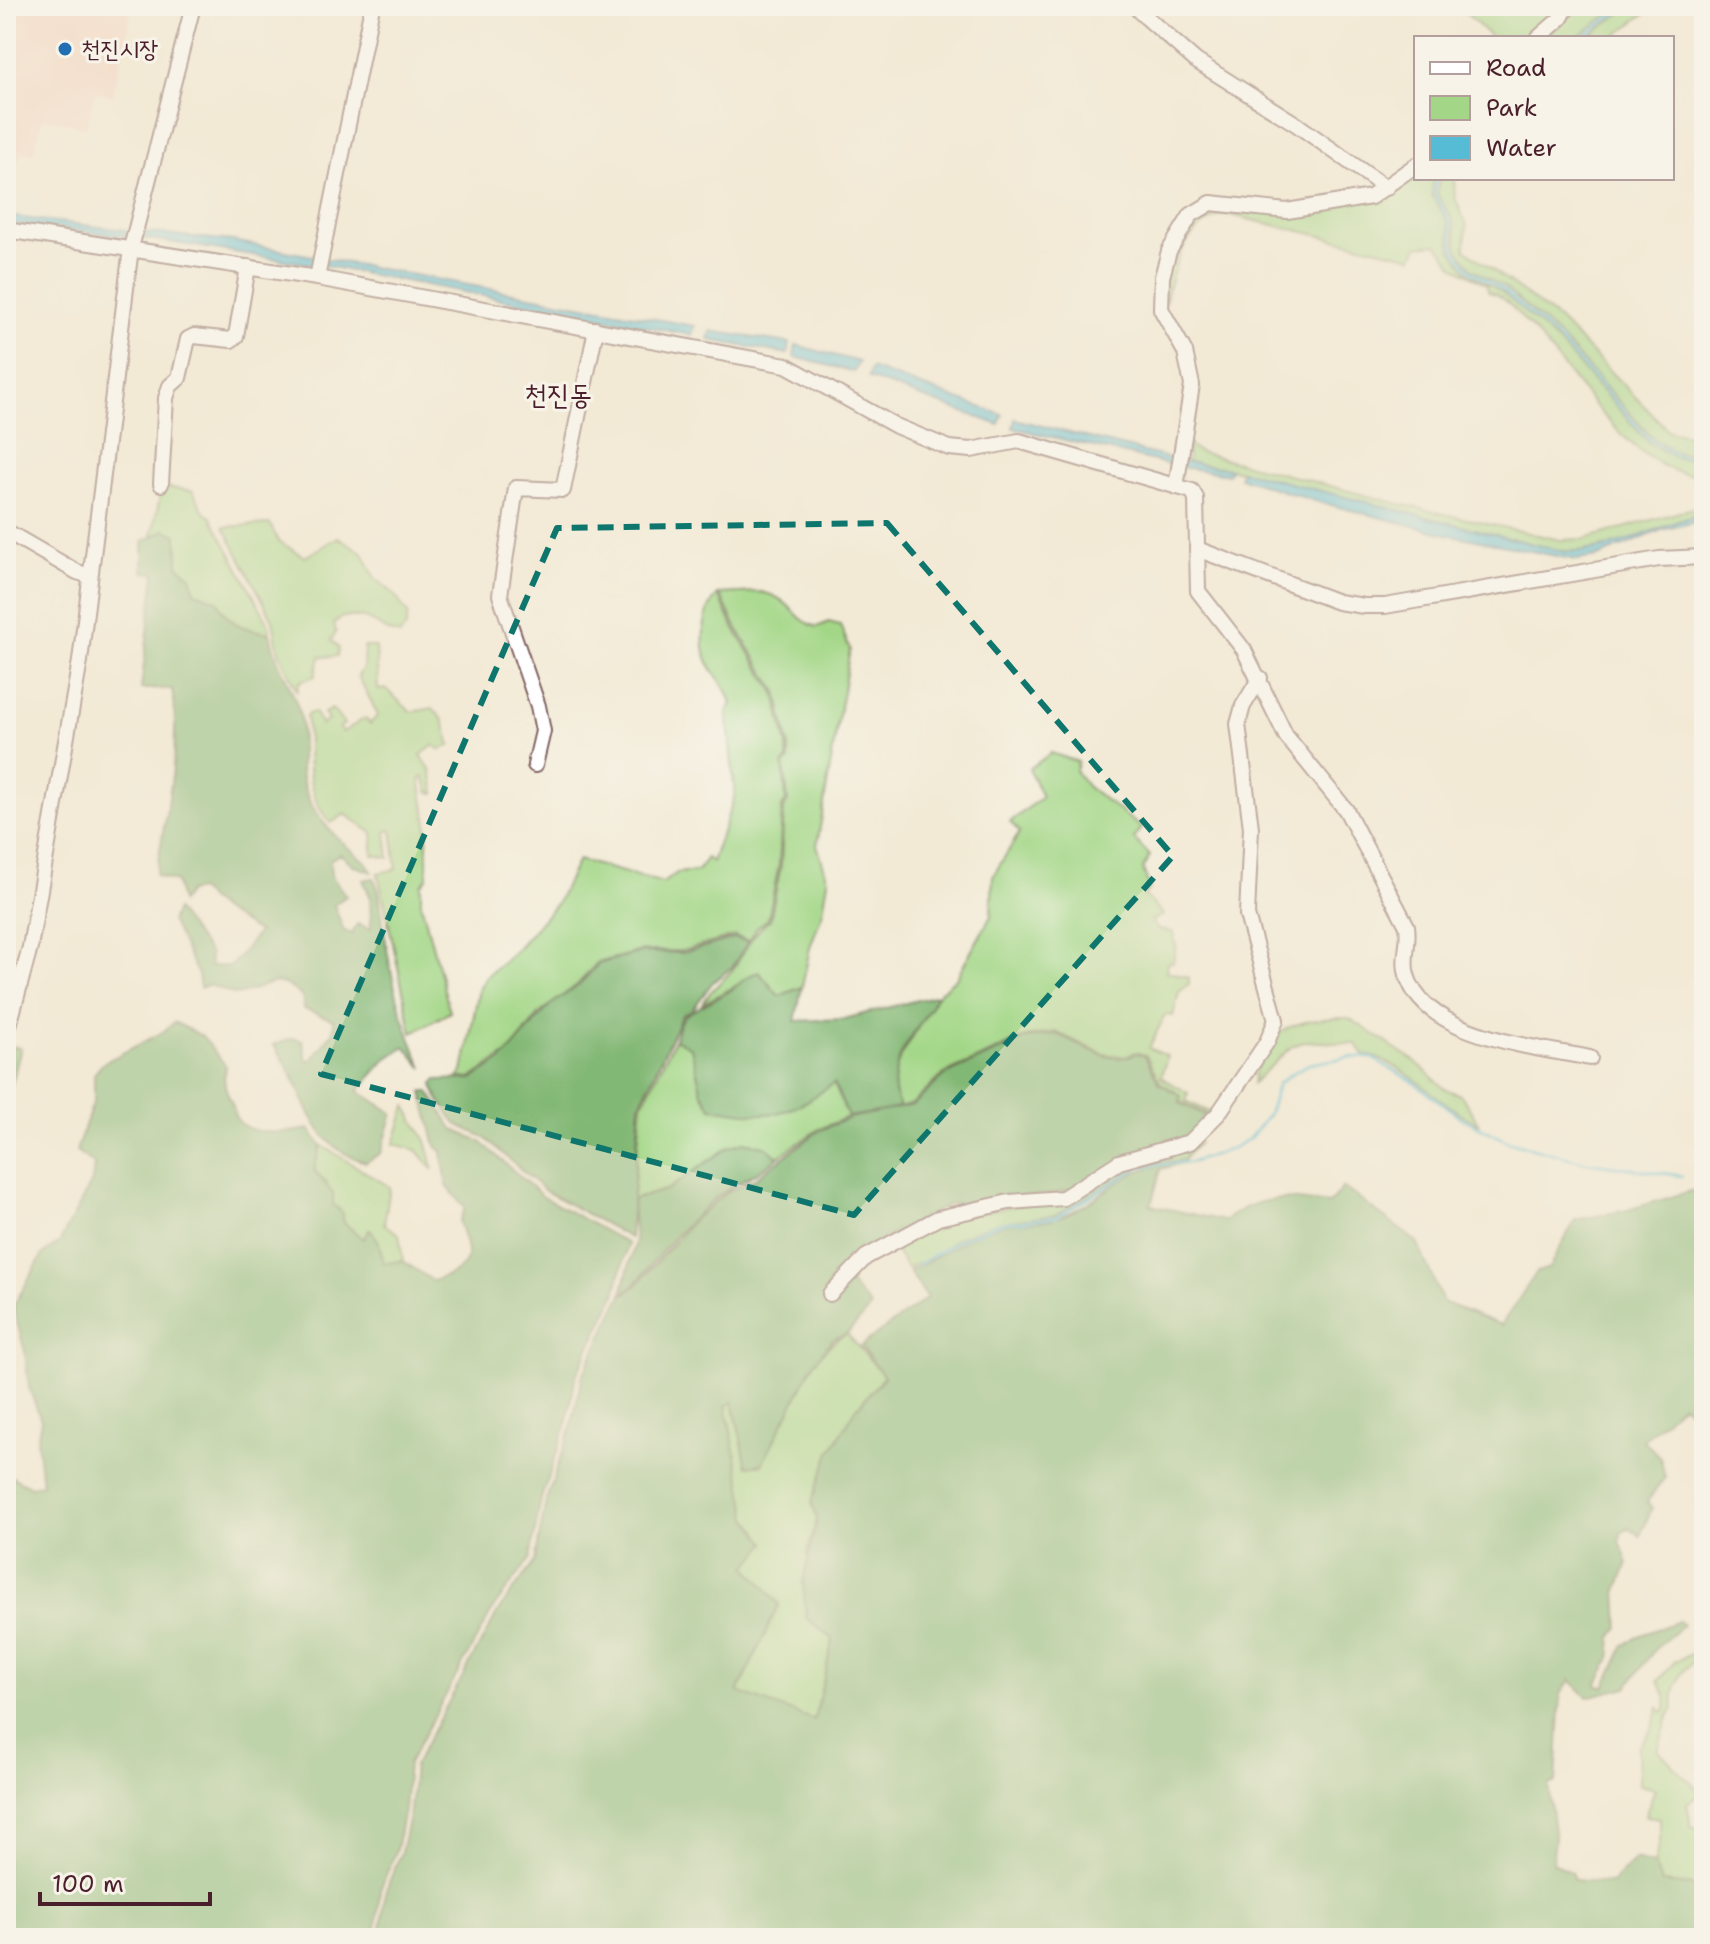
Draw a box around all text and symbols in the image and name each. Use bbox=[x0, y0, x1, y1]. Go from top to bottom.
place label: 천진시장 bbox=[81, 33, 158, 65]
legend bbox=[1414, 36, 1674, 180]
marker: 천진시장 bbox=[56, 40, 74, 58]
text: Road bbox=[1486, 52, 1546, 84]
text: Park bbox=[1486, 92, 1538, 124]
text: Water bbox=[1486, 132, 1557, 164]
district label: 천진동 bbox=[524, 375, 592, 413]
scale bar bbox=[40, 1856, 210, 1906]
text: 100 m bbox=[52, 1868, 124, 1900]

